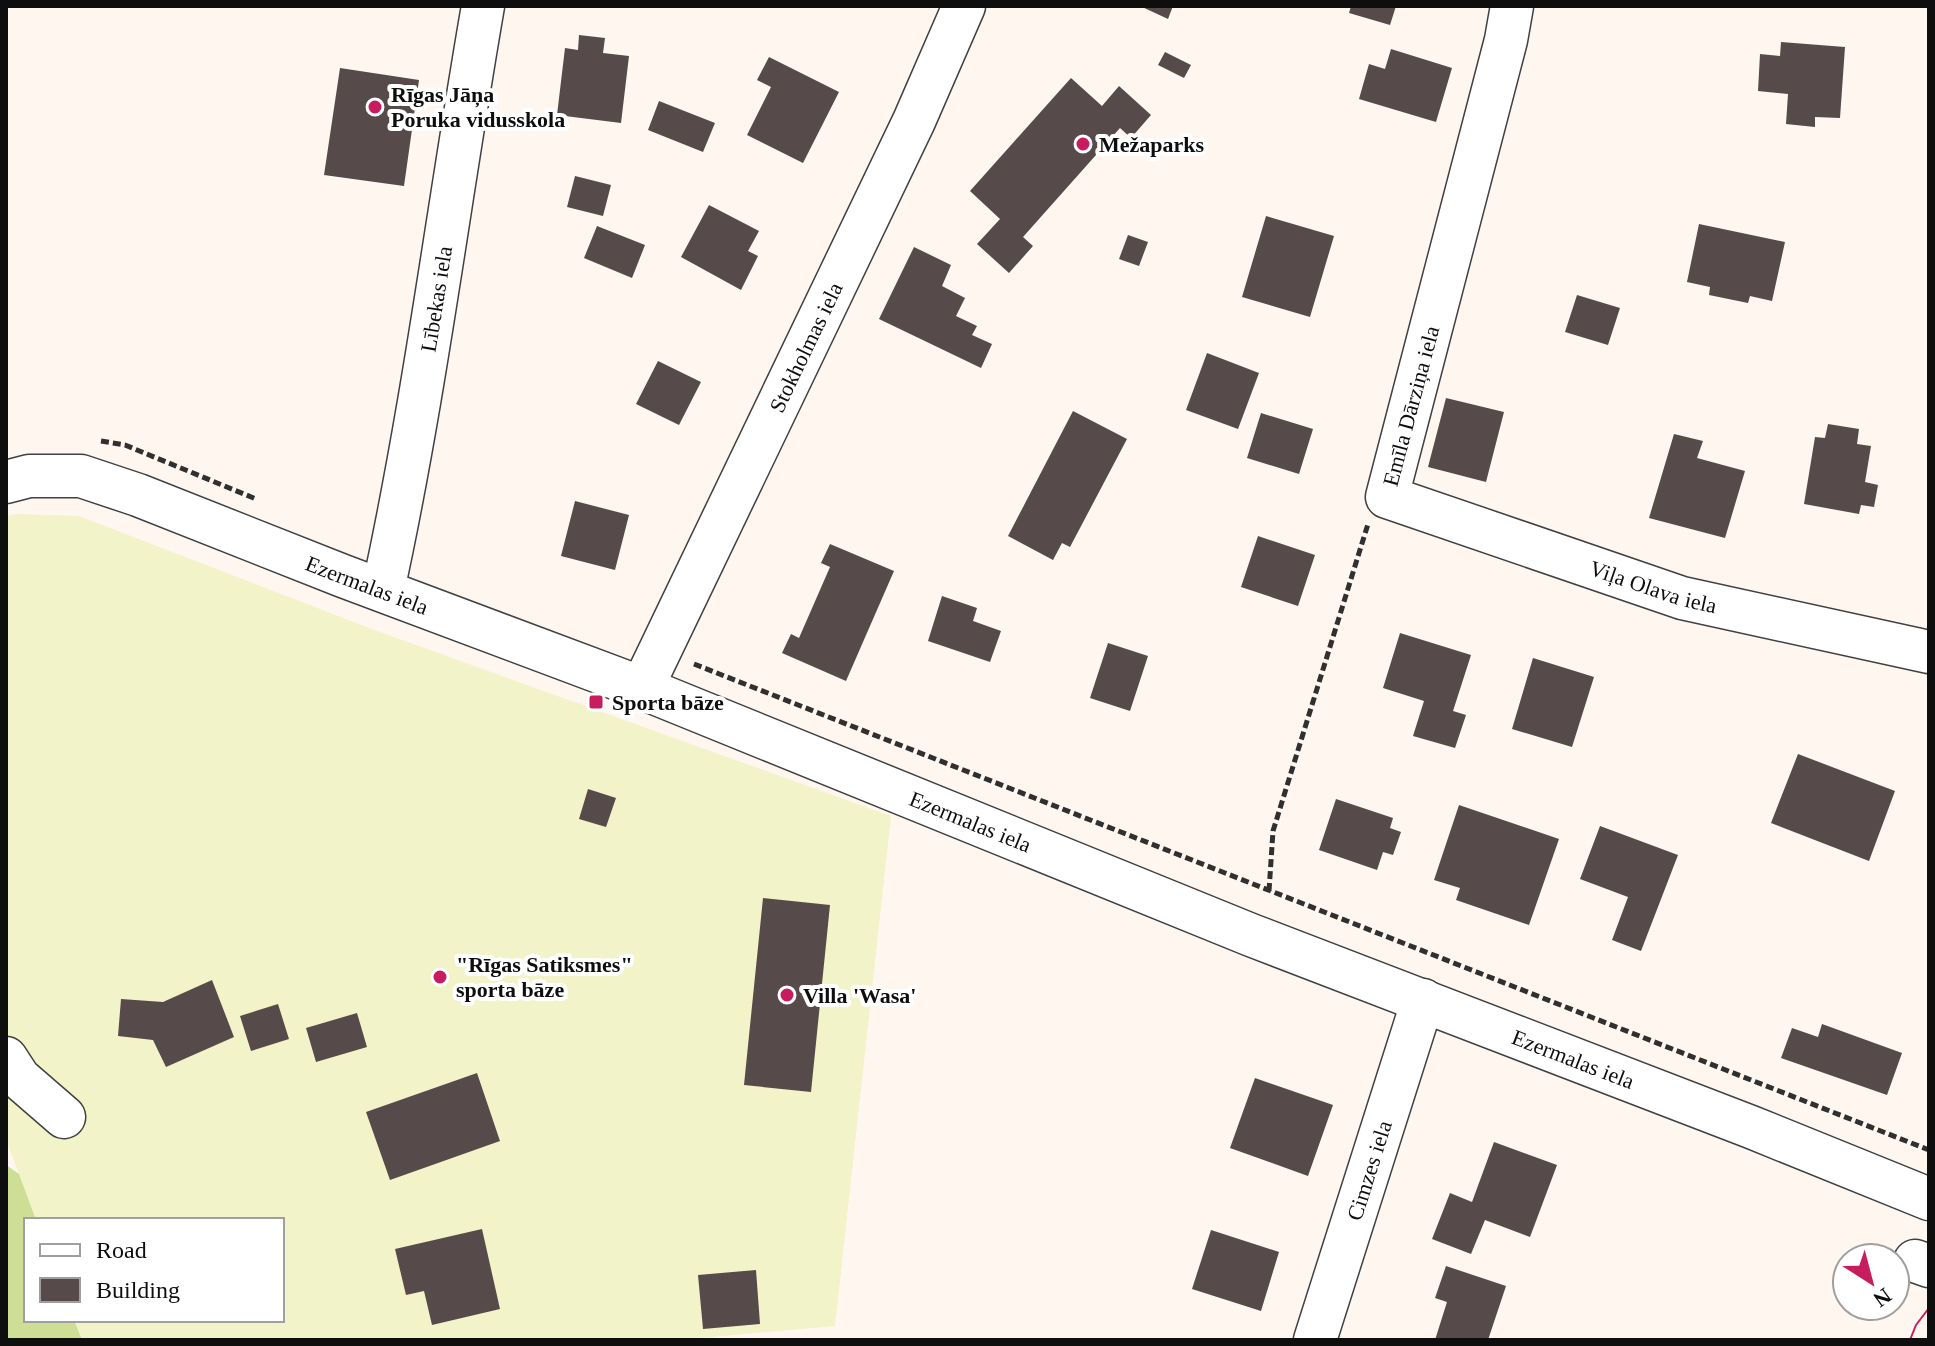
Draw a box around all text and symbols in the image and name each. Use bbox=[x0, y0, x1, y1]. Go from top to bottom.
place label: Rīgas Jāņa Poruka vidusskola bbox=[391, 82, 565, 132]
marker: Rīgas Jāņa Poruka vidusskola bbox=[366, 98, 384, 116]
place label: Mežaparks bbox=[1099, 132, 1205, 157]
marker: Mežaparks bbox=[1074, 135, 1092, 153]
street label: Lībekas iela bbox=[415, 244, 457, 354]
street label: Stokholmas iela bbox=[764, 278, 847, 416]
street label: Emīla Dārziņa iela bbox=[1378, 323, 1444, 489]
street label: Ezermalas iela bbox=[302, 550, 432, 619]
street label: Viļa Olava iela bbox=[1587, 555, 1719, 618]
place label: Sporta bāze bbox=[612, 690, 724, 715]
marker: Sporta bāze bbox=[587, 693, 605, 711]
street label: Ezermalas iela bbox=[906, 785, 1035, 857]
place label: "Rīgas Satiksmes" sporta bāze bbox=[456, 952, 633, 1002]
marker: "Rīgas Satiksmes" sporta bāze bbox=[431, 968, 449, 986]
place label: Villa 'Wasa' bbox=[803, 983, 916, 1008]
marker: Villa 'Wasa' bbox=[778, 986, 796, 1004]
street label: Ezermalas iela bbox=[1509, 1024, 1638, 1094]
street label: Cimzes iela bbox=[1341, 1117, 1397, 1223]
legend bbox=[24, 1218, 284, 1322]
text: Road bbox=[96, 1237, 147, 1263]
north arrow bbox=[1831, 1242, 1911, 1322]
text: Building bbox=[96, 1277, 180, 1303]
text: N bbox=[1869, 1283, 1896, 1313]

